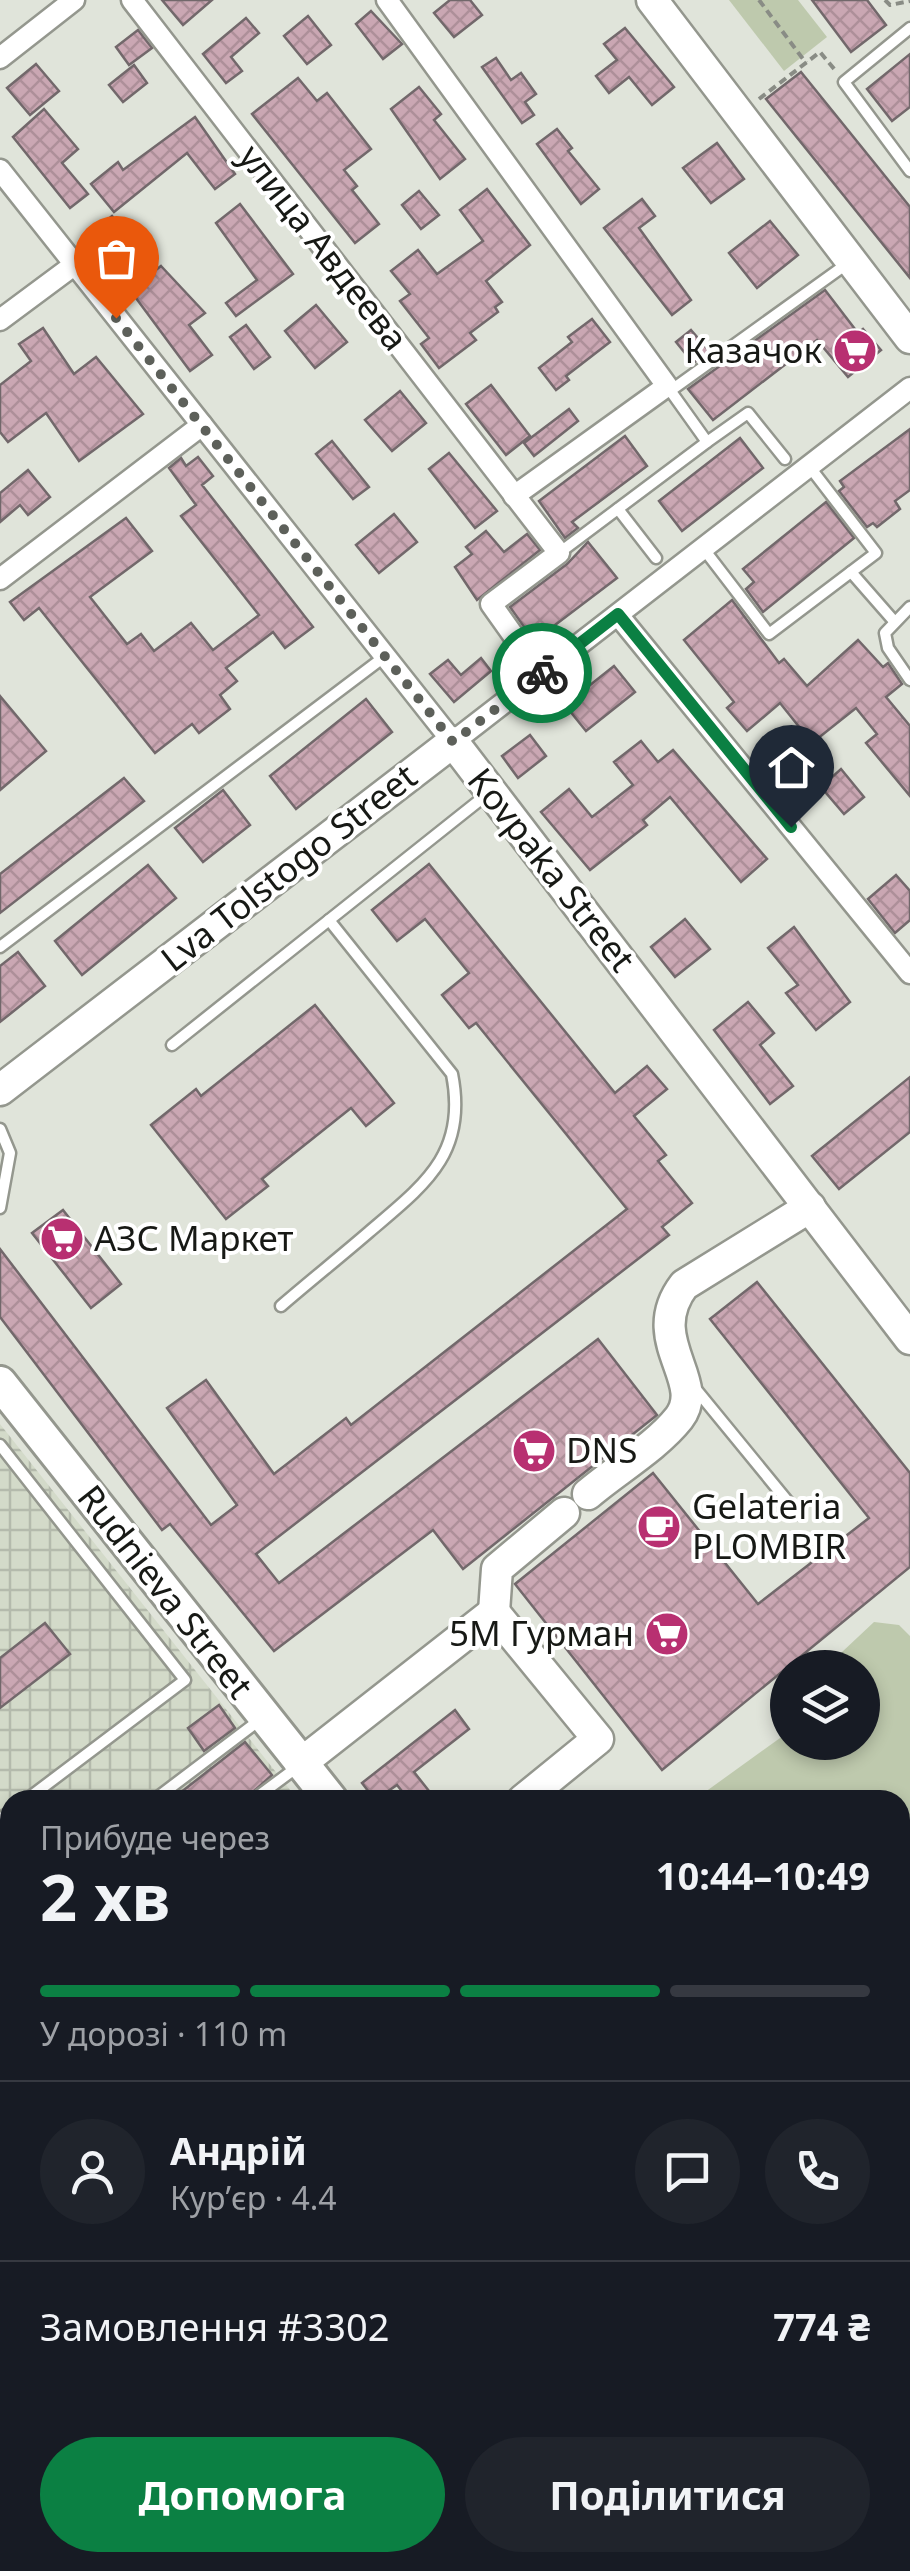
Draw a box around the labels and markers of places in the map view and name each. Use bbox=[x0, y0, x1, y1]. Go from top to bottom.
pin bbox=[74, 216, 159, 319]
place label: Казачок bbox=[684, 326, 822, 373]
supermarket icon: Казачок bbox=[832, 328, 878, 374]
pin bbox=[749, 725, 834, 828]
place label: АЗС Маркет bbox=[94, 1214, 294, 1261]
supermarket icon: АЗС Маркет bbox=[39, 1216, 85, 1262]
place label: DNS bbox=[566, 1426, 637, 1473]
supermarket icon: DNS bbox=[511, 1428, 557, 1474]
place label: Gelateria PLOMBIR bbox=[692, 1482, 847, 1569]
cafe icon: Gelateria PLOMBIR bbox=[636, 1504, 682, 1550]
place label: 5М Гурман bbox=[449, 1609, 634, 1656]
supermarket icon: 5М Гурман bbox=[644, 1611, 690, 1657]

